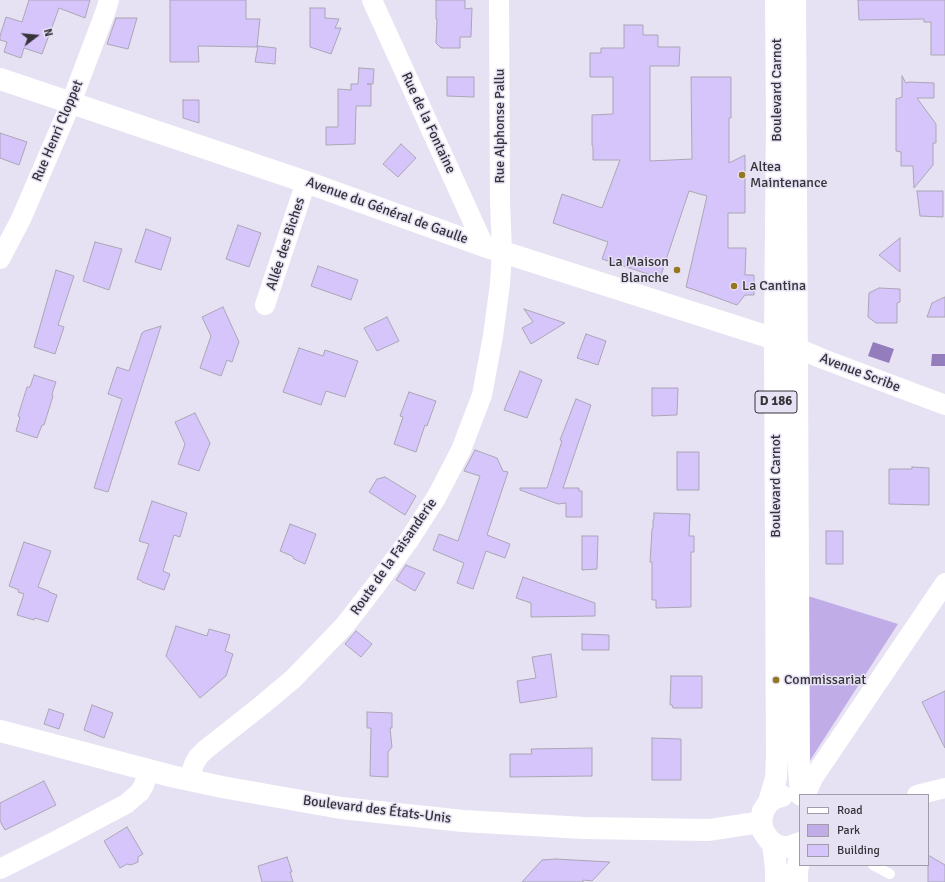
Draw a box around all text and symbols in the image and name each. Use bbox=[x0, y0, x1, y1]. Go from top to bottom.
north arrow bbox=[16, 16, 56, 56]
text: N bbox=[41, 27, 55, 38]
street label: Boulevard Carnot bbox=[769, 38, 785, 142]
street label: Rue Alphonse Pallu bbox=[492, 69, 508, 183]
street label: Rue de la Fontaine bbox=[397, 70, 459, 176]
street label: Rue Henri Cloppet bbox=[29, 78, 87, 184]
place label: Altea Maintenance bbox=[750, 159, 828, 192]
marker: Altea Maintenance bbox=[737, 170, 747, 180]
street label: Avenue du Général de Gaulle bbox=[304, 174, 470, 248]
street label: Allée des Biches bbox=[263, 195, 309, 293]
place label: La Maison Blanche bbox=[608, 254, 669, 286]
marker: La Maison Blanche bbox=[672, 265, 682, 275]
place label: La Cantina bbox=[742, 278, 806, 294]
marker: La Cantina bbox=[729, 281, 739, 291]
street label: Avenue Scribe bbox=[817, 350, 903, 396]
road number: D 186 bbox=[755, 391, 797, 413]
street label: Boulevard Carnot bbox=[768, 434, 784, 538]
street label: Route de la Faisanderie bbox=[347, 495, 441, 619]
place label: Commissariat bbox=[784, 672, 866, 688]
marker: Commissariat bbox=[771, 675, 781, 685]
street label: Boulevard des États-Unis bbox=[302, 793, 452, 827]
legend bbox=[799, 794, 929, 866]
text: Road bbox=[837, 803, 863, 818]
text: Park bbox=[837, 823, 860, 838]
text: Building bbox=[837, 843, 880, 858]

